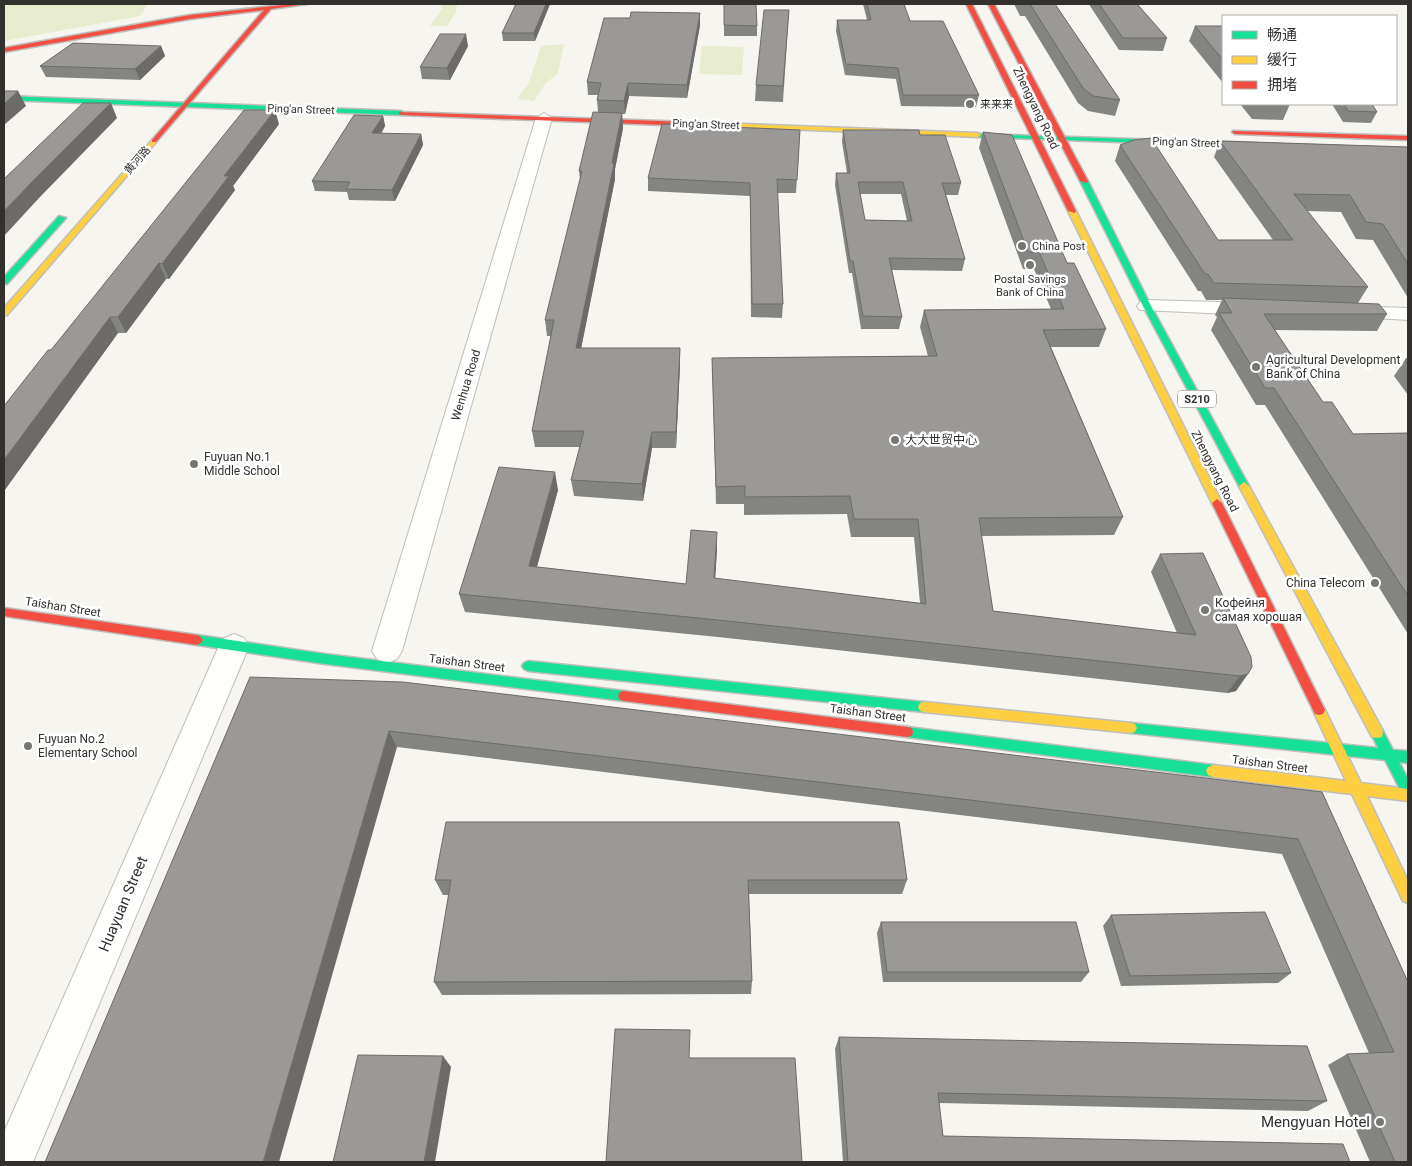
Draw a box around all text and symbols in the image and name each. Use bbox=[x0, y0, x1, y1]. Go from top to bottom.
legend bbox=[1222, 15, 1397, 105]
text: 畅通 bbox=[1267, 26, 1297, 44]
text: 缓行 bbox=[1267, 51, 1297, 69]
street label: Zhengyang Road bbox=[1010, 65, 1062, 151]
text: 拥堵 bbox=[1267, 76, 1297, 94]
marker: 来来来 bbox=[964, 98, 976, 110]
place label: 来来来 bbox=[980, 98, 1013, 111]
street label: Ping'an Street bbox=[267, 102, 335, 117]
street label: Ping'an Street bbox=[672, 117, 740, 132]
street label: Ping'an Street bbox=[1152, 135, 1220, 150]
street label: 黄河路 bbox=[122, 144, 153, 177]
marker: China Post bbox=[1016, 240, 1028, 252]
place label: China Post bbox=[1032, 240, 1086, 253]
marker: Postal Savings Bank of China bbox=[1024, 259, 1036, 271]
place label: Postal Savings Bank of China bbox=[994, 273, 1066, 299]
street label: Wenhua Road bbox=[449, 348, 483, 422]
place label: Agricultural Development Bank of China bbox=[1266, 353, 1400, 381]
marker: Agricultural Development Bank of China bbox=[1250, 361, 1262, 373]
road number: S210 bbox=[1178, 390, 1216, 408]
street label: Zhengyang Road bbox=[1188, 428, 1242, 514]
place label: 大大世贸中心 bbox=[905, 433, 977, 447]
marker: 大大世贸中心 bbox=[889, 434, 901, 446]
place label: Fuyuan No.1 Middle School bbox=[204, 450, 280, 478]
marker: Fuyuan No.1 Middle School bbox=[188, 458, 200, 470]
place label: China Telecom bbox=[1286, 576, 1365, 590]
marker: China Telecom bbox=[1369, 577, 1381, 589]
street label: Taishan Street bbox=[24, 594, 102, 620]
place label: Кофейня самая хорошая bbox=[1215, 596, 1302, 624]
marker: Кофейня самая хорошая bbox=[1199, 604, 1211, 616]
street label: Taishan Street bbox=[428, 651, 506, 675]
street label: Taishan Street bbox=[829, 701, 907, 725]
place label: Fuyuan No.2 Elementary School bbox=[38, 732, 138, 760]
marker: Fuyuan No.2 Elementary School bbox=[22, 740, 34, 752]
street label: Taishan Street bbox=[1231, 752, 1309, 776]
street label: Huayuan Street bbox=[95, 853, 151, 955]
place label: Mengyuan Hotel bbox=[1261, 1113, 1370, 1131]
marker: Mengyuan Hotel bbox=[1374, 1116, 1386, 1128]

